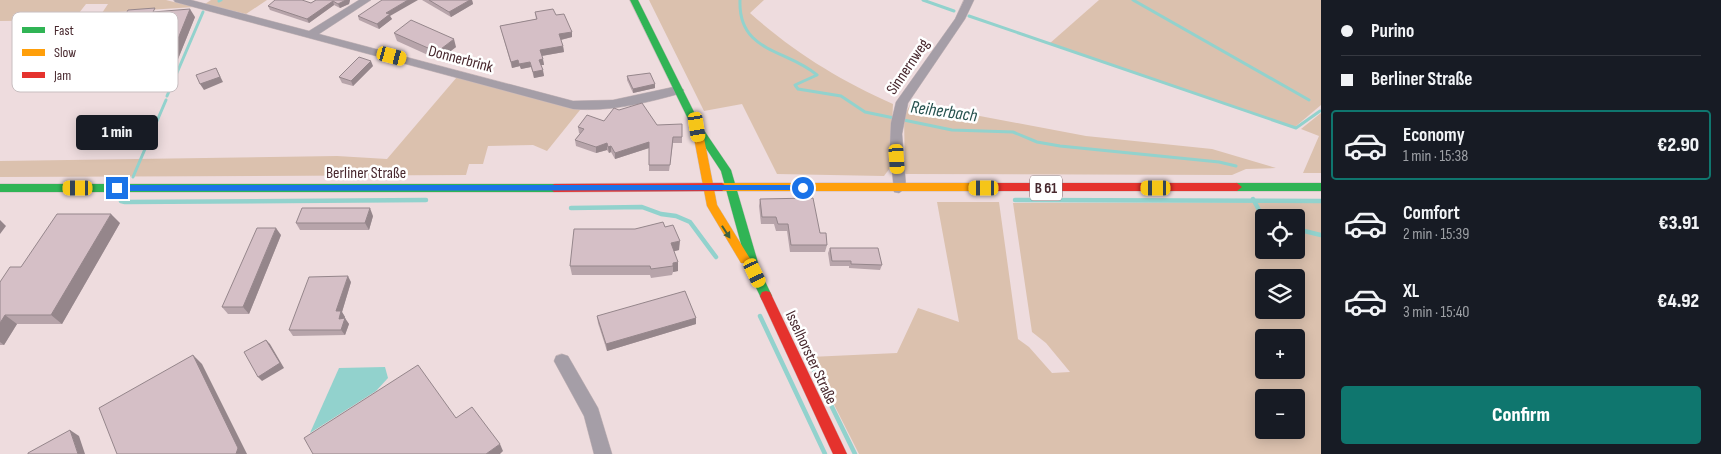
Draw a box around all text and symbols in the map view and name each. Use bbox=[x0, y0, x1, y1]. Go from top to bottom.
legend bbox=[12, 12, 178, 92]
text: Purino bbox=[1371, 20, 1414, 43]
text: Fast bbox=[54, 22, 74, 39]
street label: Sinnernweg bbox=[883, 35, 934, 98]
street label: Donnerbrink bbox=[426, 42, 495, 77]
text: Slow bbox=[54, 44, 76, 61]
car bbox=[375, 45, 408, 67]
text: Jam bbox=[53, 67, 71, 84]
text: Berliner Straße bbox=[1371, 68, 1472, 91]
water label: Reiherbach bbox=[909, 96, 979, 127]
car bbox=[687, 111, 706, 143]
callout: 1 min bbox=[76, 116, 158, 150]
text: 1 min bbox=[102, 123, 132, 142]
icon: car bbox=[1343, 123, 1388, 168]
text: Economy bbox=[1403, 124, 1465, 147]
text: €2.90 bbox=[1657, 134, 1699, 157]
car bbox=[888, 144, 905, 174]
text: 1 min · 15:38 bbox=[1403, 147, 1468, 166]
street label: Berliner Straße bbox=[326, 164, 406, 183]
road number: B 61 bbox=[1030, 176, 1062, 200]
route end bbox=[106, 177, 128, 199]
route start bbox=[792, 177, 814, 199]
car bbox=[63, 181, 93, 196]
car bbox=[969, 181, 999, 196]
car bbox=[1141, 181, 1171, 196]
icon: car bbox=[1343, 201, 1388, 246]
text: Comfort bbox=[1403, 202, 1460, 225]
map controls bbox=[1255, 209, 1305, 439]
button: locate bbox=[1255, 209, 1305, 259]
text: €3.91 bbox=[1659, 212, 1699, 235]
one-way arrow bbox=[721, 225, 731, 238]
text: 2 min · 15:39 bbox=[1403, 225, 1469, 244]
car bbox=[741, 256, 768, 290]
button: layers bbox=[1255, 269, 1305, 319]
icon: car bbox=[1343, 279, 1388, 324]
text: XL bbox=[1403, 280, 1419, 303]
text: €4.92 bbox=[1657, 290, 1699, 313]
text: 3 min · 15:40 bbox=[1403, 303, 1469, 322]
street label: Isselhorster Straße bbox=[781, 308, 841, 408]
button: + bbox=[1255, 329, 1305, 379]
button: Confirm bbox=[1341, 386, 1701, 444]
button: − bbox=[1255, 389, 1305, 439]

